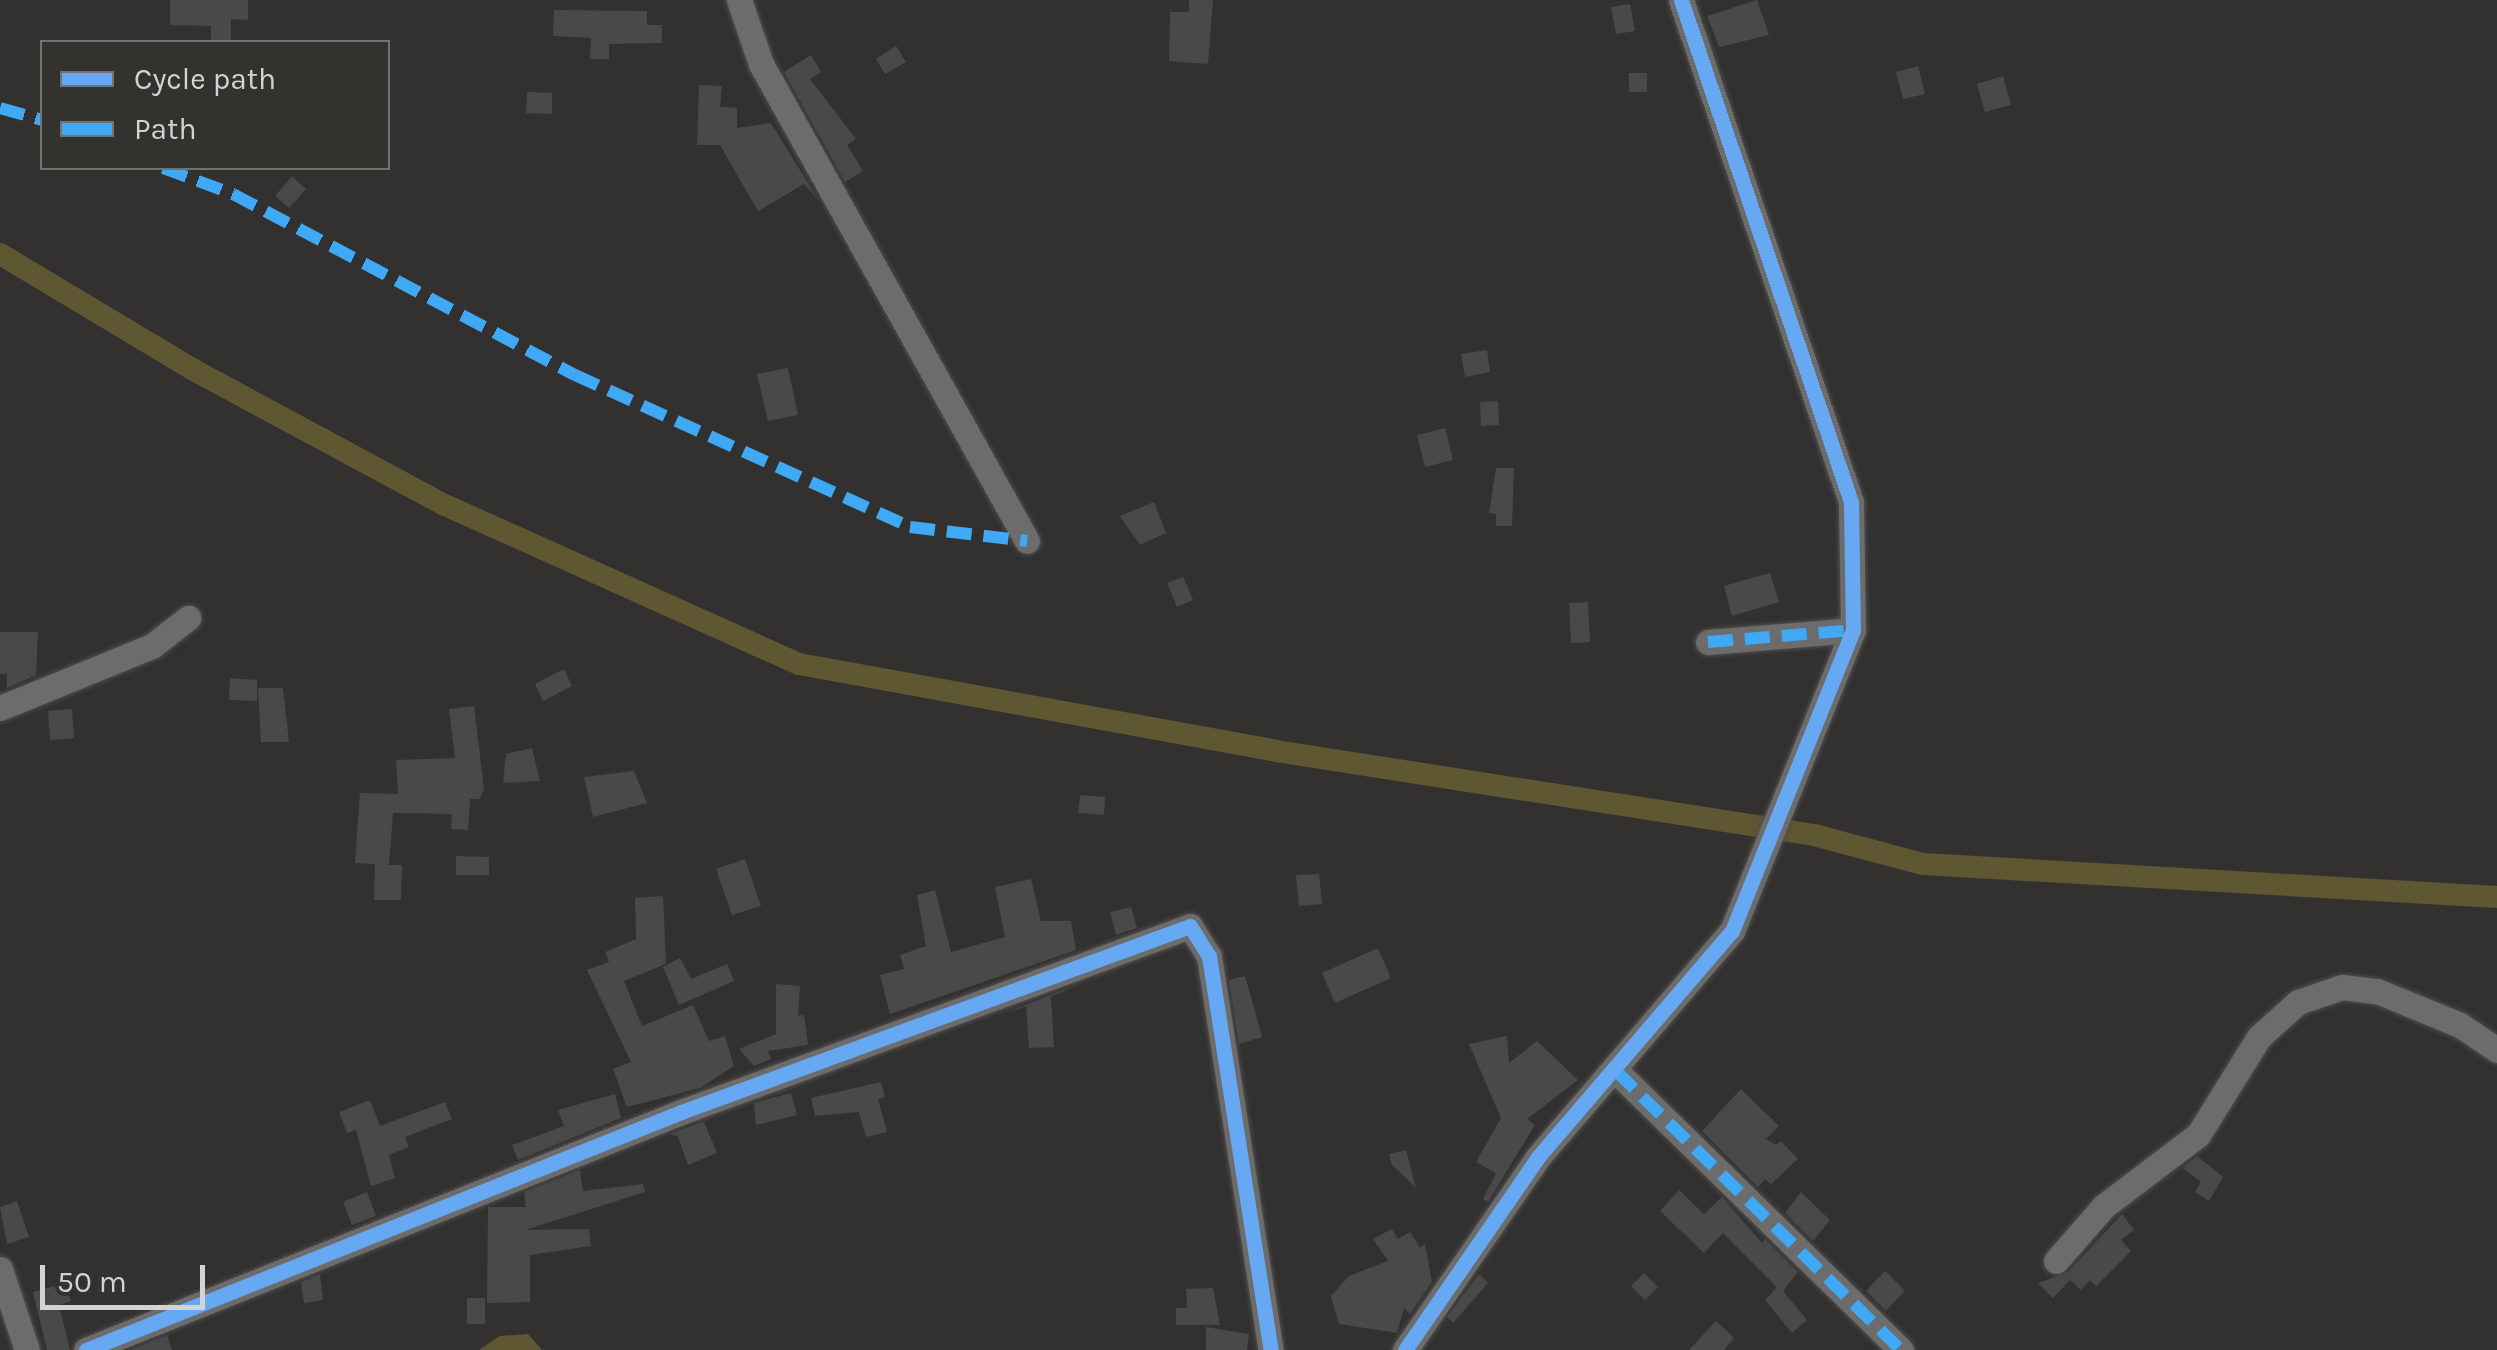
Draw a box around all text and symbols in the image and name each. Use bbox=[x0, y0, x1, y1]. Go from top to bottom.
legend bbox=[40, 40, 390, 170]
text: Cycle path bbox=[134, 61, 276, 97]
text: Path bbox=[134, 111, 197, 147]
scale bar bbox=[45, 1245, 210, 1307]
text: 50 m bbox=[57, 1264, 127, 1300]

